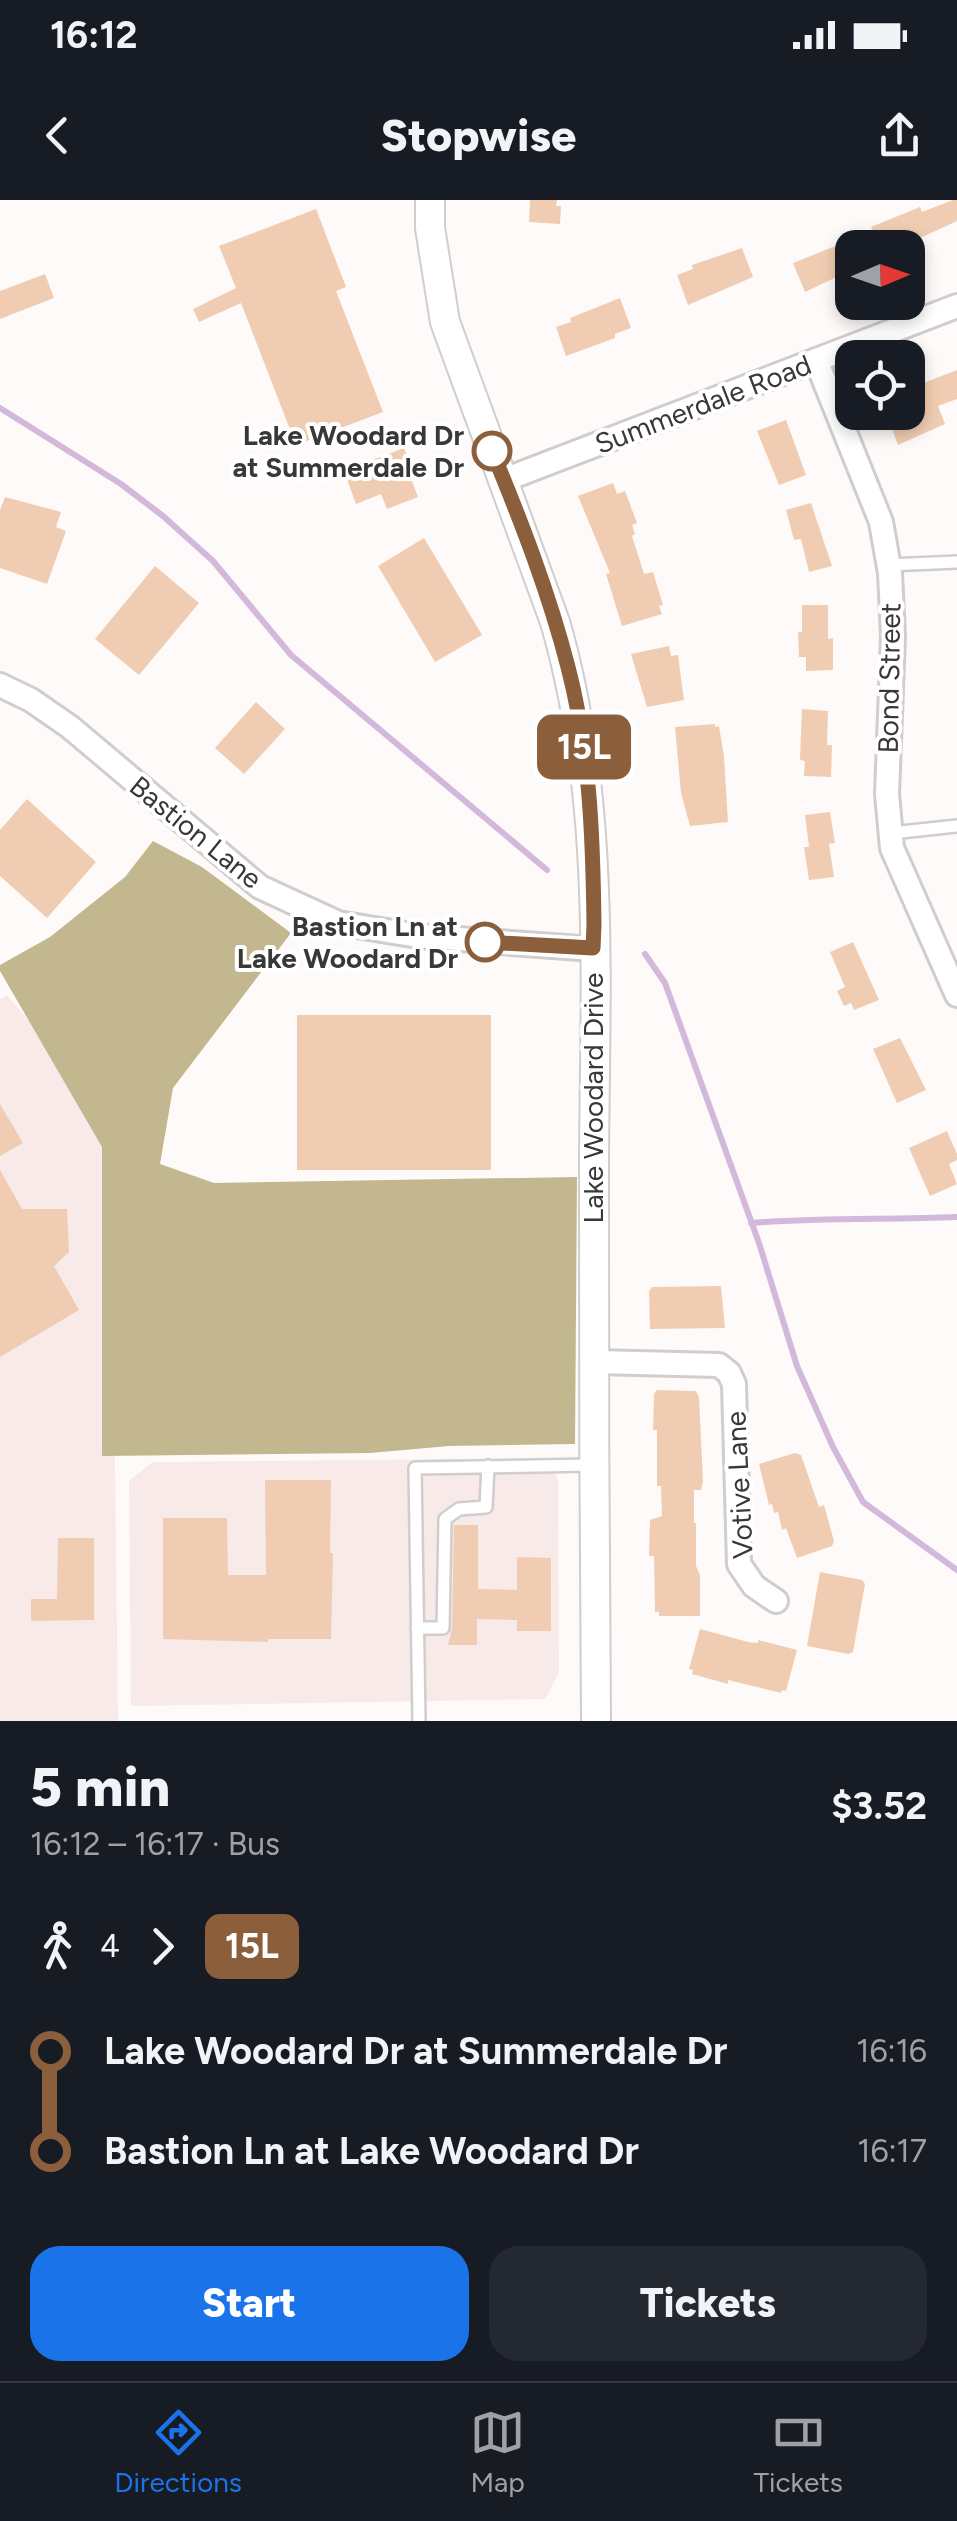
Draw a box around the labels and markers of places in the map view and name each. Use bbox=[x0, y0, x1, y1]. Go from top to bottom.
place label: Lake Woodard Dr at Summerdale Dr bbox=[232, 418, 464, 484]
marker: Lake Woodard Dr at Summerdale Dr bbox=[473, 432, 511, 470]
place label: Bastion Ln at Lake Woodard Dr bbox=[237, 909, 458, 975]
marker: Bastion Ln at Lake Woodard Dr bbox=[466, 923, 504, 961]

